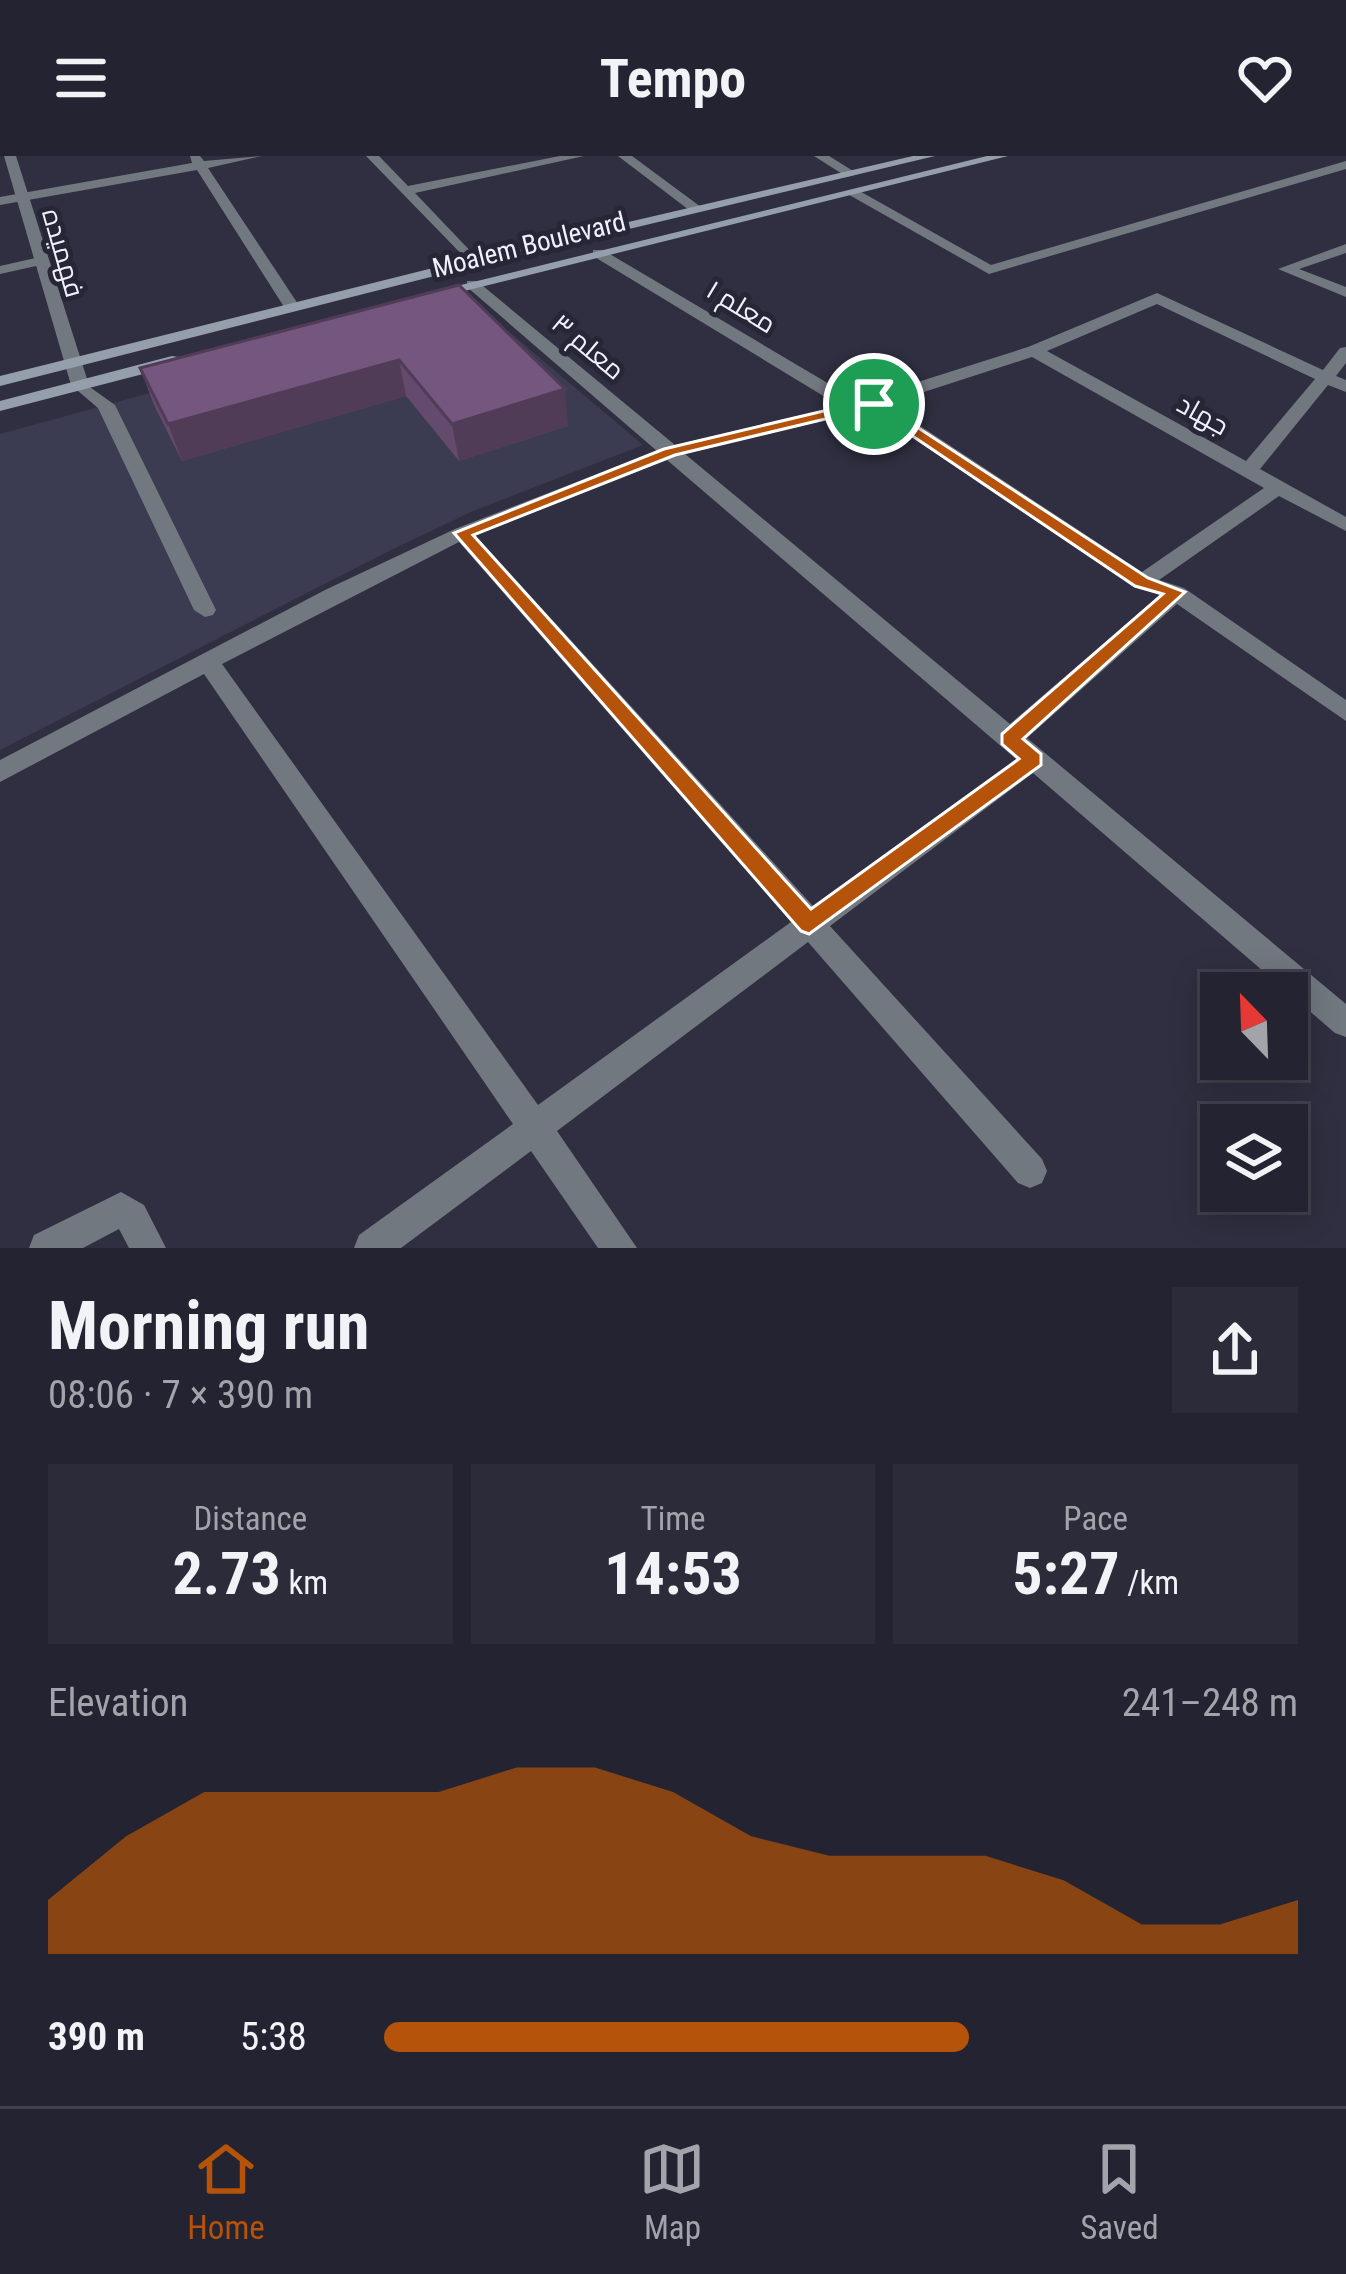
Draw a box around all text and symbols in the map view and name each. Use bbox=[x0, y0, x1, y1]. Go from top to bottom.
icon: menu bbox=[48, 45, 114, 111]
icon: heart bbox=[1232, 45, 1298, 111]
text: Tempo bbox=[600, 47, 746, 110]
street label: فهمیده bbox=[35, 205, 91, 301]
street label: Moalem Boulevard bbox=[429, 206, 629, 284]
street label: معلم ۱ bbox=[700, 274, 781, 342]
street label: معلم ۳ bbox=[544, 307, 631, 388]
pin bbox=[823, 353, 925, 455]
icon: arrive bbox=[841, 371, 907, 437]
street label: جهاد bbox=[1172, 388, 1234, 442]
north arrow bbox=[1200, 972, 1308, 1080]
map controls bbox=[1200, 972, 1308, 1212]
button: layers bbox=[1200, 1104, 1308, 1212]
button: share bbox=[1172, 1287, 1298, 1413]
text: Morning run bbox=[48, 1288, 370, 1365]
text: 08:06 · 7 × 390 m bbox=[48, 1372, 313, 1418]
text: Distance bbox=[193, 1499, 307, 1538]
text: Time bbox=[640, 1499, 706, 1538]
text: Pace bbox=[1063, 1499, 1128, 1538]
text: 2.73 bbox=[172, 1538, 281, 1609]
text: 14:53 bbox=[604, 1538, 742, 1609]
text: 5:27 bbox=[1012, 1538, 1120, 1609]
text: km bbox=[281, 1563, 328, 1602]
text: /km bbox=[1120, 1563, 1179, 1602]
text: Elevation bbox=[48, 1680, 188, 1726]
text: 241–248 m bbox=[1122, 1680, 1298, 1726]
text: 390 m bbox=[48, 2014, 145, 2060]
text: 5:38 bbox=[240, 2014, 307, 2060]
tab: Home bbox=[187, 2136, 265, 2247]
tab: Map bbox=[639, 2136, 705, 2247]
tab: Saved bbox=[1080, 2136, 1159, 2247]

